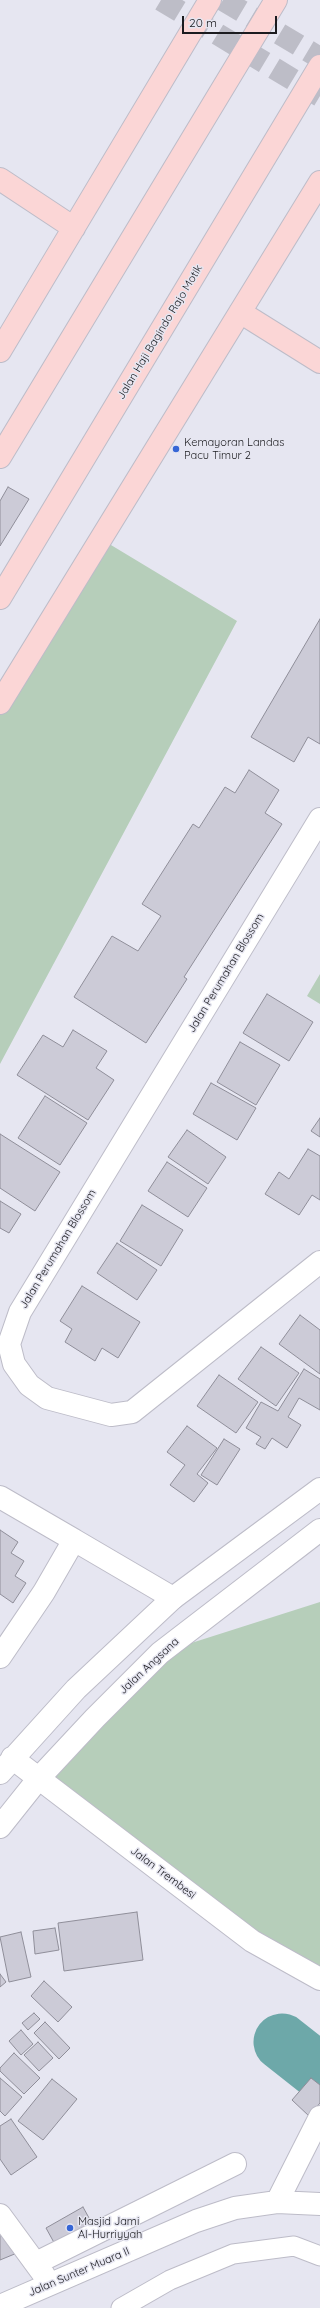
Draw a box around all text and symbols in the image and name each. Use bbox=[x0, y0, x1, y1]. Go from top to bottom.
scale bar bbox=[184, 8, 279, 34]
text: 20 m bbox=[189, 15, 217, 30]
street label: Jalan Haji Bagindo Rajo Motik bbox=[115, 262, 205, 402]
place label: Kemayoran Landas Pacu Timur 2 bbox=[184, 436, 284, 462]
marker: Kemayoran Landas Pacu Timur 2 bbox=[171, 444, 181, 454]
street label: Jalan Perumahan Blossom bbox=[185, 911, 267, 1035]
street label: Jalan Perumahan Blossom bbox=[17, 1187, 99, 1311]
street label: Jalan Angsana bbox=[116, 1635, 182, 1697]
street label: Jalan Trembesi bbox=[128, 1844, 198, 1902]
place label: Masjid Jami Al-Hurriyyah bbox=[78, 2215, 142, 2241]
marker: Masjid Jami Al-Hurriyyah bbox=[65, 2223, 75, 2233]
street label: Jalan Sunter Muara II bbox=[26, 2245, 132, 2299]

